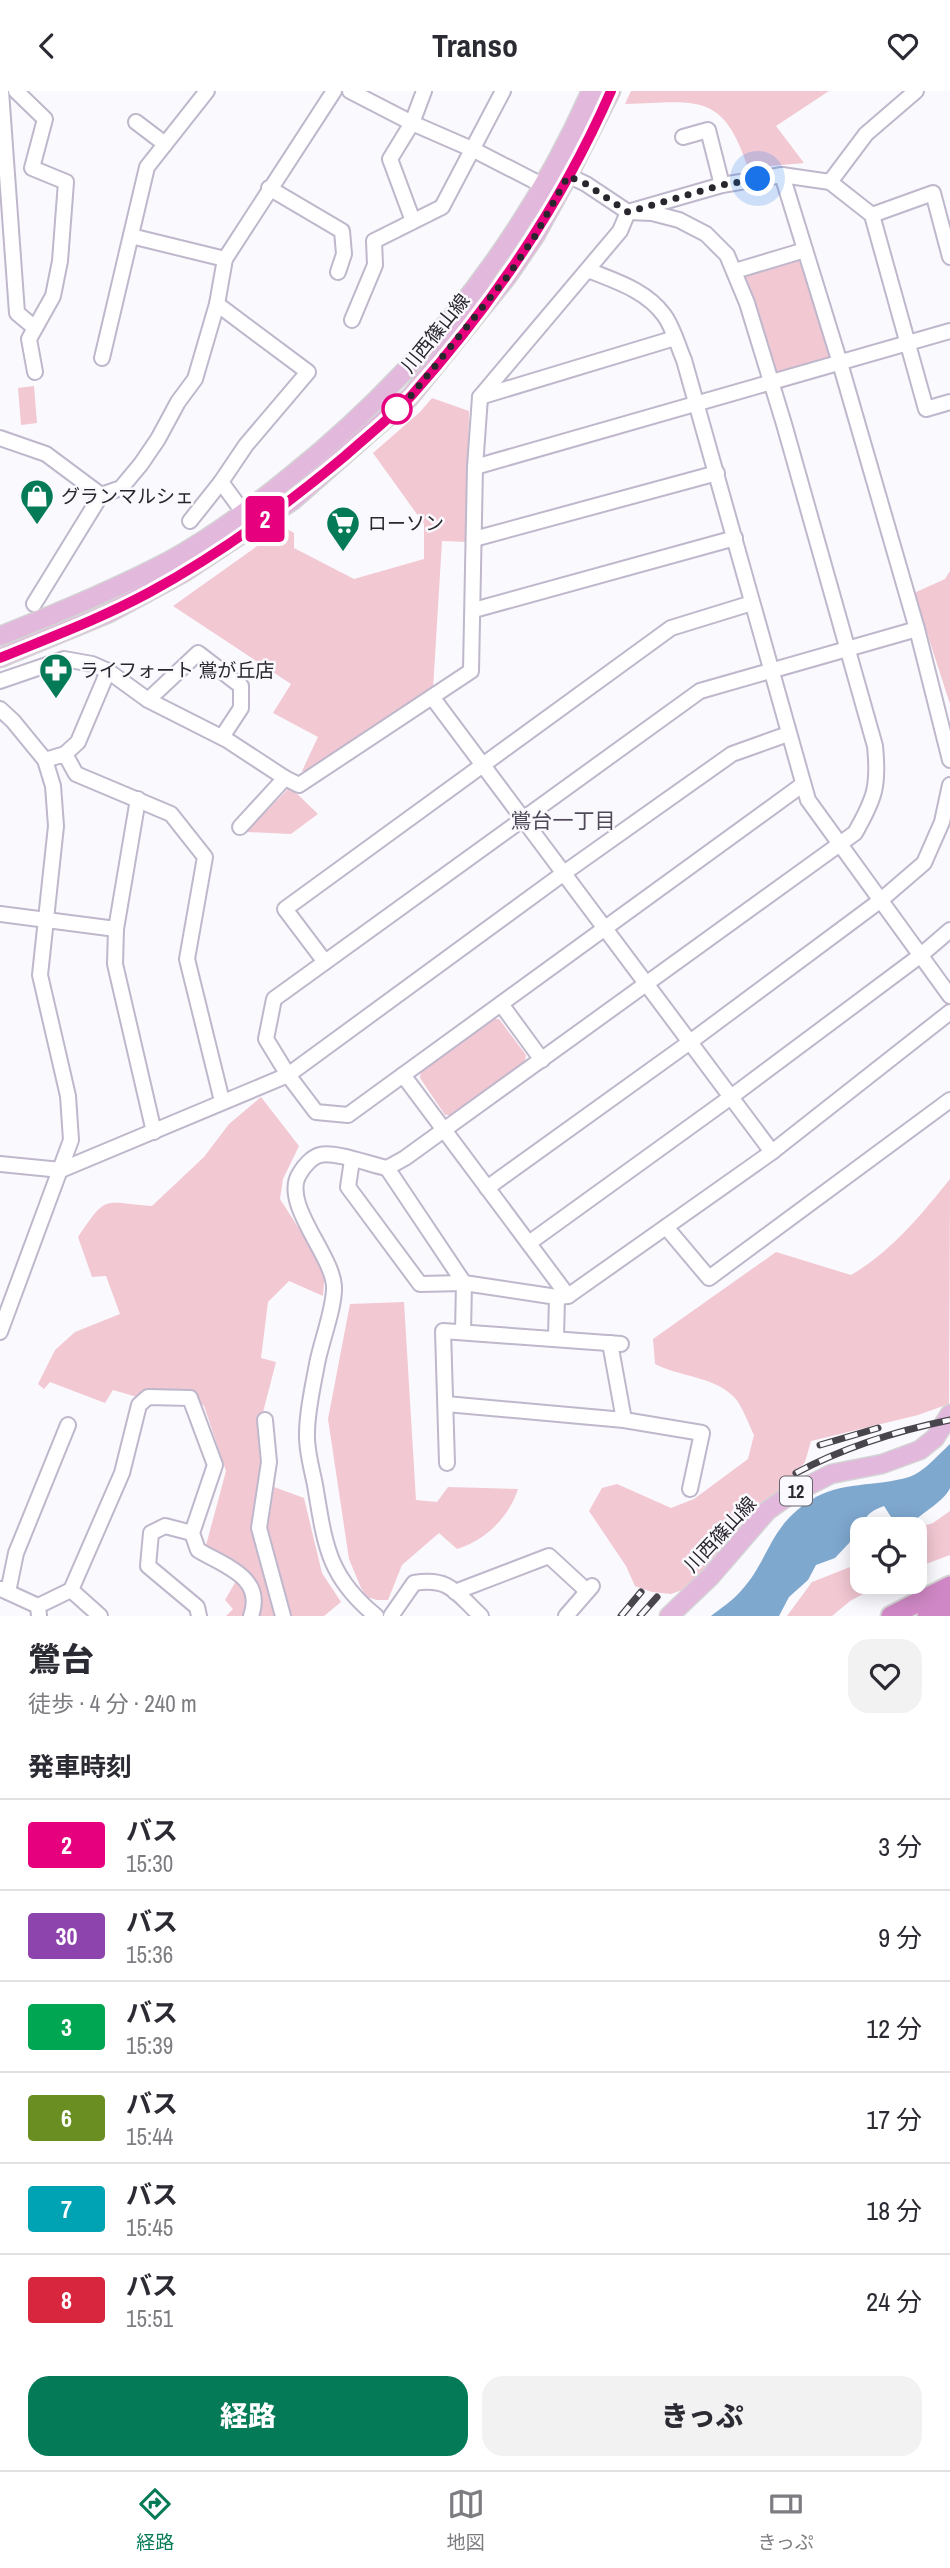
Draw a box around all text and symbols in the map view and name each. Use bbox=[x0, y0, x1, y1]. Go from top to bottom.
text: Transo bbox=[432, 24, 518, 67]
icon: back bbox=[28, 27, 66, 65]
icon: heart bbox=[884, 27, 922, 65]
your location bbox=[740, 161, 775, 196]
street label: 川西篠山線 bbox=[395, 288, 475, 378]
unlabelled marker bbox=[382, 394, 412, 424]
shop icon: グランマルシェ bbox=[18, 477, 56, 526]
place label: グランマルシェ bbox=[61, 483, 194, 509]
line badge: 2 bbox=[242, 496, 288, 542]
text: 2 bbox=[260, 503, 270, 535]
supermarket icon: ローソン bbox=[324, 504, 362, 553]
place label: ローソン bbox=[368, 510, 444, 536]
pharmacy icon: ライフォート 鴬が丘店 bbox=[37, 651, 75, 700]
place label: ライフォート 鴬が丘店 bbox=[80, 657, 274, 683]
district label: 鴬台一丁目 bbox=[511, 806, 616, 835]
road number: 12 bbox=[780, 1477, 812, 1505]
street label: 川西篠山線 bbox=[678, 1490, 762, 1578]
map controls bbox=[850, 1517, 927, 1594]
button: locate bbox=[850, 1517, 927, 1594]
text: 鶯台 bbox=[28, 1637, 94, 1681]
button: heart bbox=[848, 1639, 922, 1713]
text: 徒歩 · 4 分 · 240 m bbox=[28, 1688, 197, 1719]
text: 発車時刻 bbox=[28, 1749, 132, 1784]
text: バス bbox=[126, 1813, 178, 1848]
text: 2 bbox=[61, 1829, 72, 1861]
text: 3 分 bbox=[878, 1829, 922, 1864]
text: 15:30 bbox=[126, 1848, 173, 1879]
text: バス bbox=[126, 1904, 178, 1939]
text: 30 bbox=[56, 1920, 77, 1952]
text: 9 分 bbox=[878, 1920, 922, 1955]
text: 15:36 bbox=[126, 1939, 173, 1970]
text: バス bbox=[126, 1995, 178, 2030]
text: 3 bbox=[61, 2011, 72, 2043]
text: 12 分 bbox=[866, 2011, 922, 2046]
text: 15:39 bbox=[126, 2030, 173, 2061]
text: バス bbox=[126, 2086, 178, 2121]
text: 6 bbox=[61, 2102, 72, 2134]
text: 17 分 bbox=[866, 2102, 922, 2137]
text: 15:44 bbox=[126, 2121, 173, 2152]
text: バス bbox=[126, 2177, 178, 2212]
text: 7 bbox=[61, 2193, 72, 2225]
text: 18 分 bbox=[866, 2193, 922, 2228]
text: 15:45 bbox=[126, 2212, 173, 2243]
text: バス bbox=[126, 2268, 178, 2303]
text: 8 bbox=[61, 2284, 72, 2316]
text: 24 分 bbox=[866, 2284, 922, 2319]
text: 15:51 bbox=[126, 2303, 173, 2334]
button: 経路 bbox=[28, 2376, 468, 2456]
button: きっぷ bbox=[482, 2376, 922, 2456]
tab: 経路 bbox=[136, 2485, 174, 2555]
tab: 地図 bbox=[447, 2485, 485, 2555]
tab: きっぷ bbox=[757, 2485, 814, 2555]

